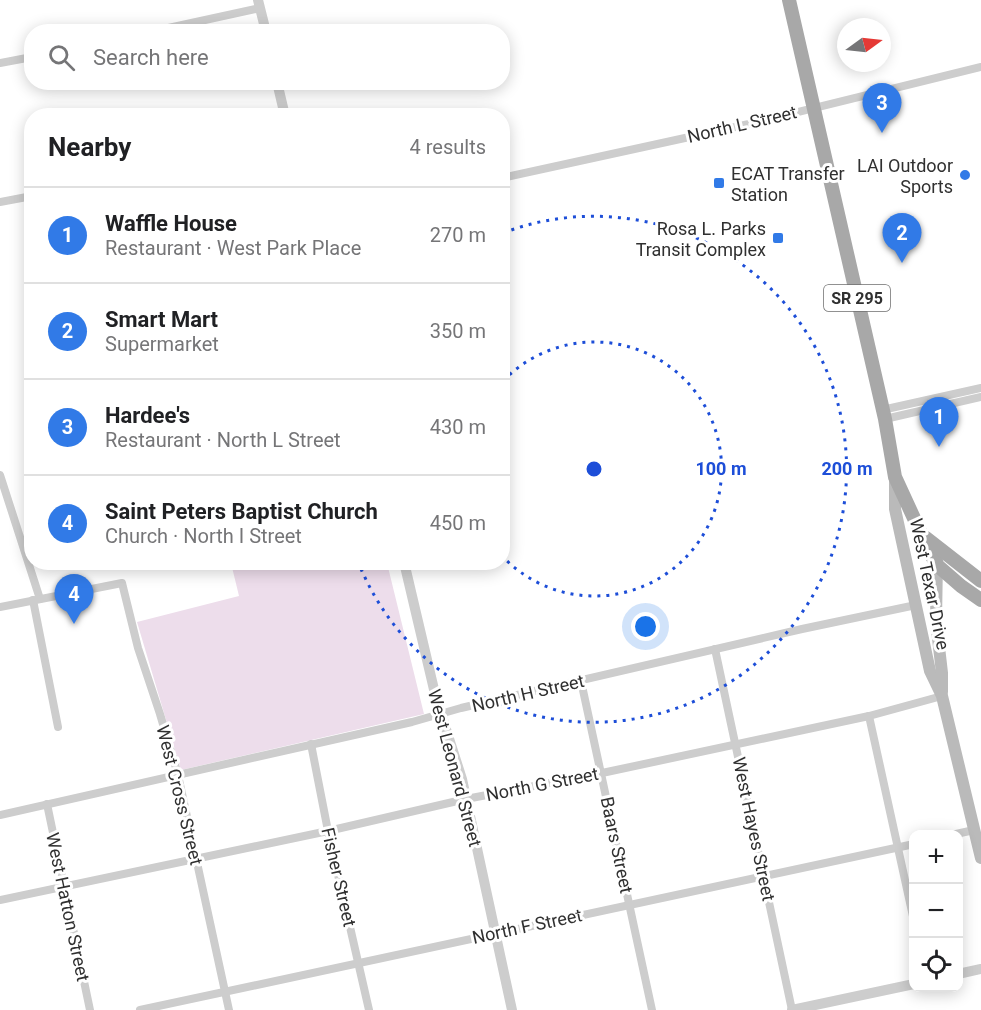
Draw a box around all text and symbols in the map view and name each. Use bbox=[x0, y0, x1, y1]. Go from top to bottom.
north arrow bbox=[837, 18, 891, 72]
search box bbox=[24, 24, 510, 90]
icon: search bbox=[45, 41, 78, 74]
text: Search here bbox=[93, 45, 209, 70]
pin: 3 bbox=[862, 84, 902, 133]
street label: North L Street bbox=[685, 101, 799, 147]
text: Nearby bbox=[48, 132, 131, 162]
text: 4 results bbox=[410, 135, 486, 159]
place label: LAI Outdoor Sports bbox=[857, 155, 953, 197]
place label: ECAT Transfer Station bbox=[731, 163, 845, 205]
marker: LAI Outdoor Sports bbox=[958, 168, 972, 182]
marker: ECAT Transfer Station bbox=[712, 176, 726, 190]
text: Waffle House bbox=[105, 211, 237, 236]
pin: 2 bbox=[882, 214, 922, 263]
place label: Rosa L. Parks Transit Complex bbox=[636, 218, 766, 260]
text: 1 bbox=[62, 223, 73, 247]
text: 270 m bbox=[430, 223, 486, 247]
marker: Rosa L. Parks Transit Complex bbox=[771, 231, 785, 245]
text: Restaurant · West Park Place bbox=[105, 236, 361, 260]
road number: SR 295 bbox=[824, 285, 890, 311]
text: Smart Mart bbox=[105, 307, 218, 332]
text: 2 bbox=[62, 319, 73, 343]
text: 350 m bbox=[430, 319, 486, 343]
text: Supermarket bbox=[105, 332, 219, 356]
pin: 1 bbox=[920, 398, 958, 447]
text: Hardee's bbox=[105, 403, 190, 428]
text: 3 bbox=[62, 415, 73, 439]
text: 430 m bbox=[430, 415, 486, 439]
text: Restaurant · North L Street bbox=[105, 428, 341, 452]
text: 100 m bbox=[695, 458, 747, 479]
text: 200 m bbox=[821, 458, 873, 479]
centre of rings bbox=[584, 459, 604, 479]
text: Saint Peters Baptist Church bbox=[105, 499, 378, 524]
text: 4 bbox=[62, 511, 73, 535]
text: 450 m bbox=[430, 511, 486, 535]
street label: West Texar Drive bbox=[906, 516, 954, 652]
text: Church · North I Street bbox=[105, 524, 302, 548]
pin: 4 bbox=[54, 574, 94, 624]
your location bbox=[631, 612, 660, 641]
street label: North H Street bbox=[470, 670, 586, 716]
street label: West Leonard Street bbox=[424, 687, 486, 849]
street label: West Cross Street bbox=[152, 723, 208, 867]
street label: West Hayes Street bbox=[728, 755, 780, 903]
street label: North G Street bbox=[484, 763, 600, 805]
street label: Baars Street bbox=[597, 795, 637, 895]
street label: Fisher Street bbox=[317, 825, 361, 929]
map controls bbox=[909, 830, 963, 992]
button: + bbox=[909, 830, 963, 884]
street label: West Hatton Street bbox=[42, 831, 94, 983]
button: − bbox=[909, 884, 963, 938]
street label: North F Street bbox=[470, 904, 584, 948]
button: locate bbox=[909, 938, 963, 992]

